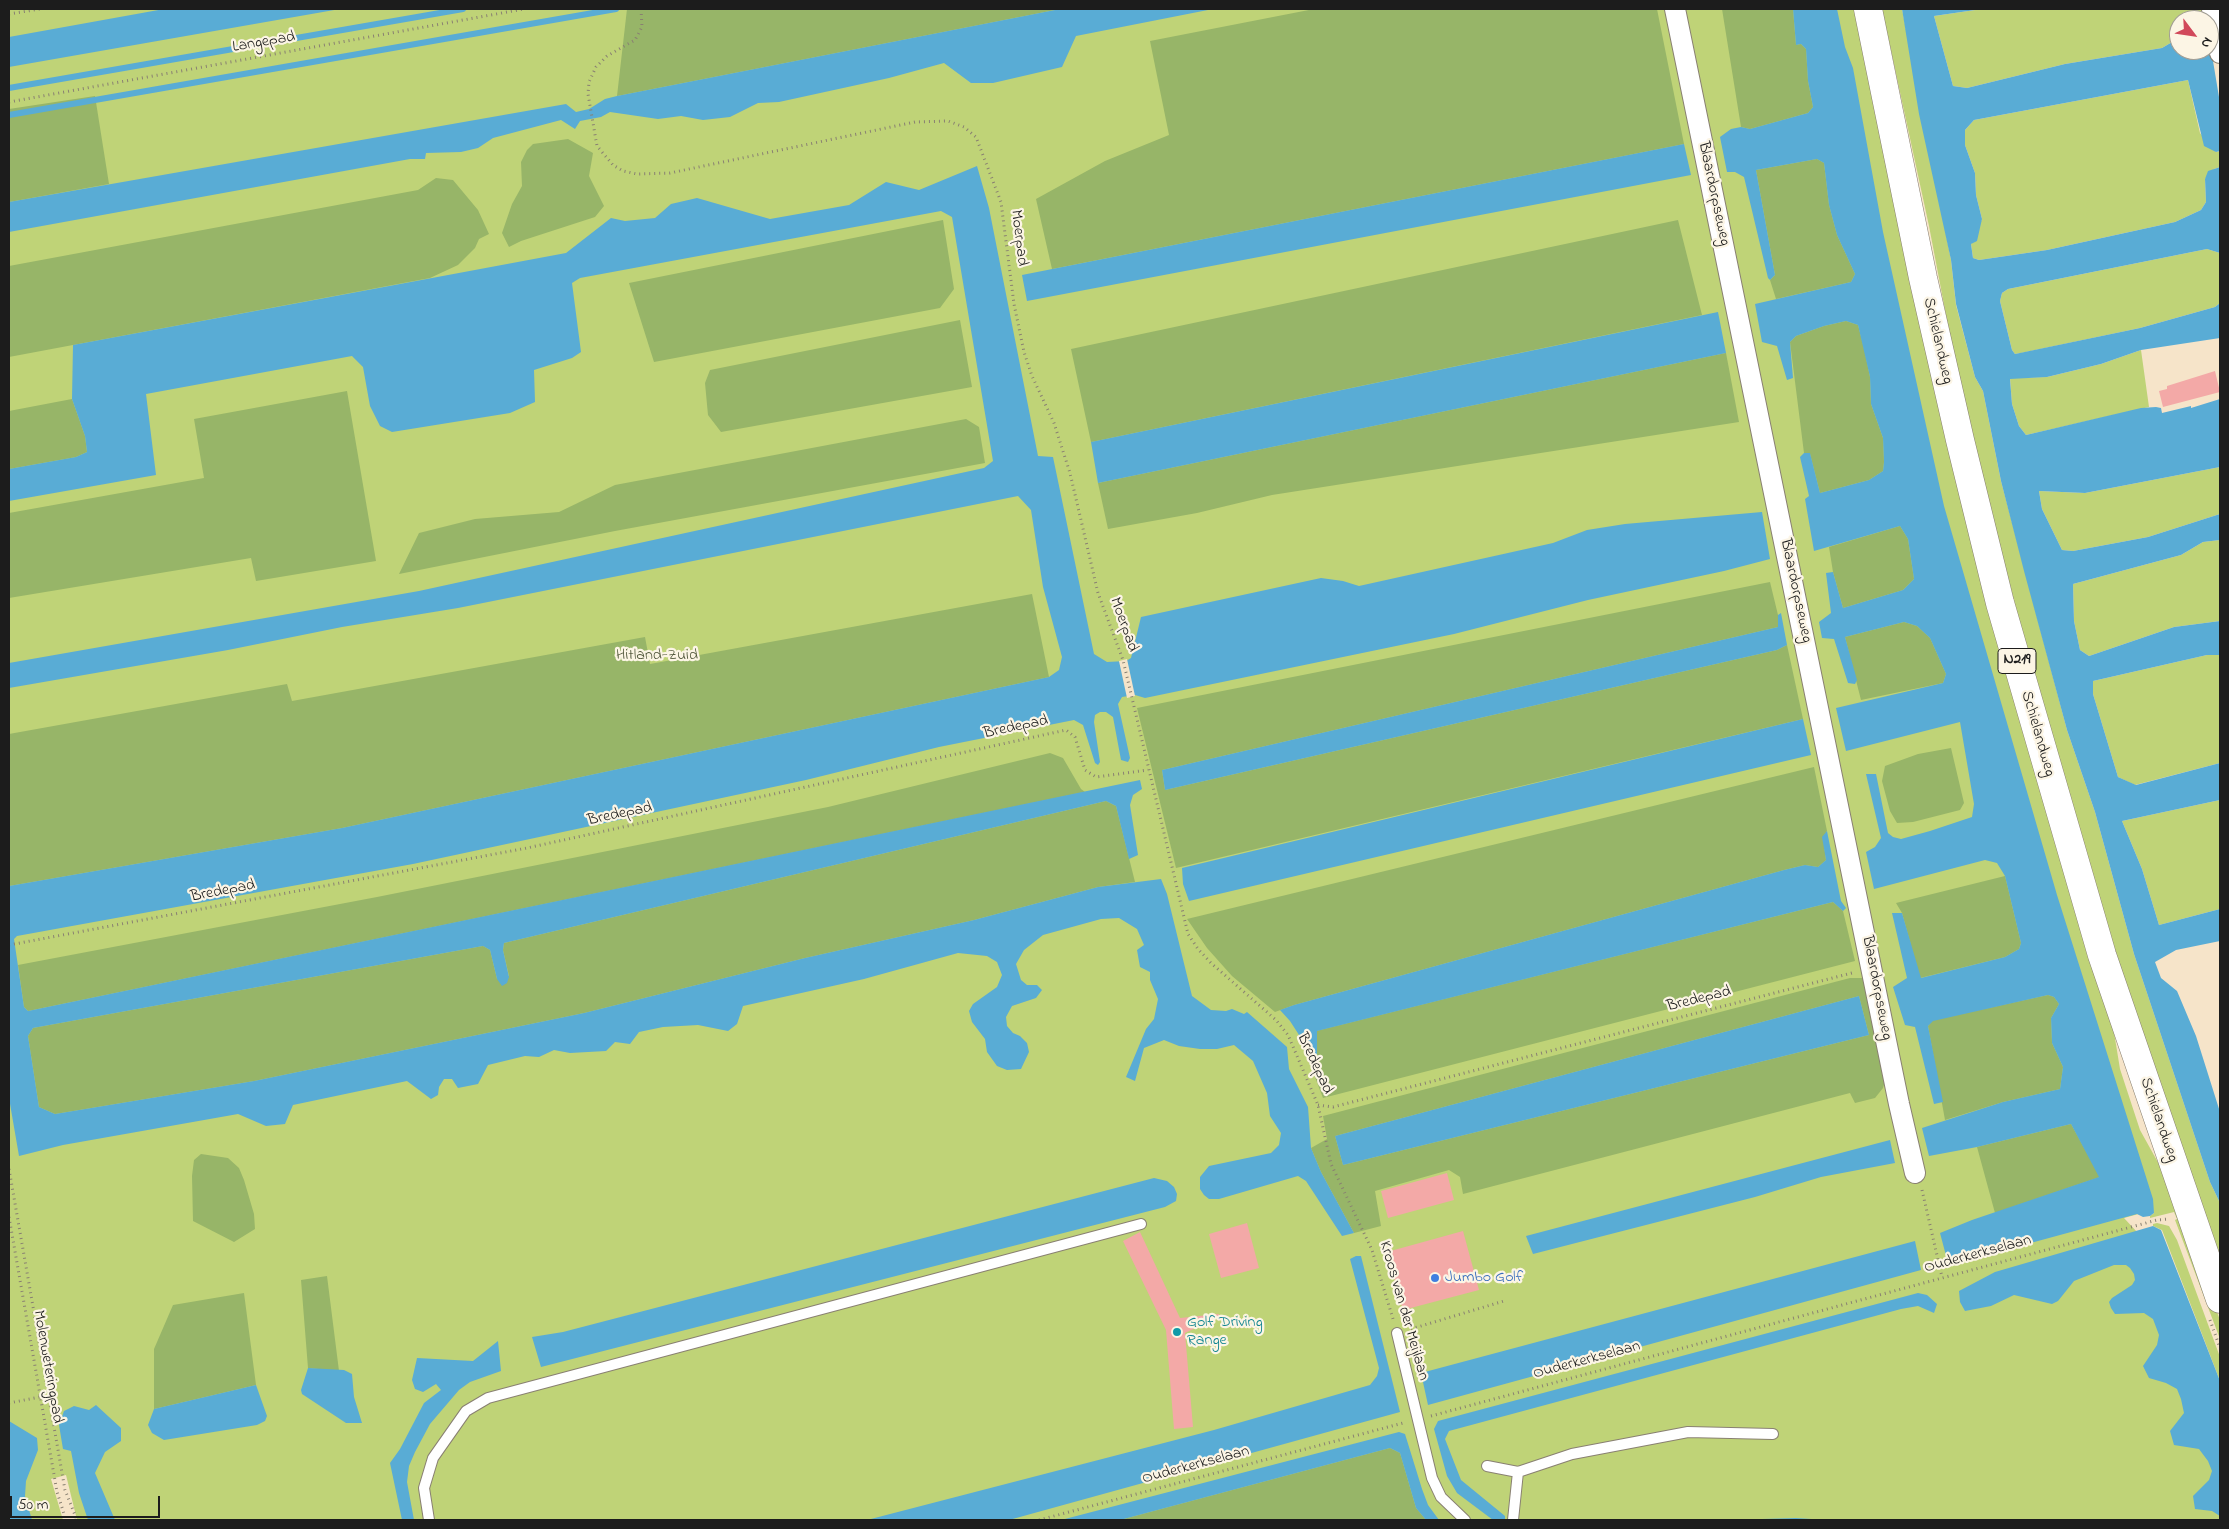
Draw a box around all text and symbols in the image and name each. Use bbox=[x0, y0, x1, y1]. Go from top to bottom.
north arrow bbox=[2169, 10, 2219, 60]
street label: Langepad bbox=[231, 28, 297, 58]
text: N bbox=[2195, 33, 2218, 52]
street label: Blaardorpseweg bbox=[1693, 140, 1733, 248]
street label: Moerpad bbox=[1005, 209, 1031, 267]
street label: Schielandweg bbox=[1918, 296, 1956, 386]
street label: Blaardorpseweg bbox=[1775, 537, 1815, 645]
street label: Moerpad bbox=[1104, 595, 1142, 655]
park label: Hitland-Zuid bbox=[616, 646, 698, 666]
road number: N219 bbox=[1998, 648, 2036, 674]
street label: Schielandweg bbox=[2016, 689, 2058, 779]
street label: Bredepad bbox=[982, 712, 1050, 744]
street label: Bredepad bbox=[586, 799, 654, 831]
street label: Bredepad bbox=[189, 876, 257, 908]
street label: Blaardorpseweg bbox=[1856, 934, 1896, 1042]
street label: Bredepad bbox=[1665, 983, 1733, 1017]
street label: Bredepad bbox=[1291, 1030, 1337, 1098]
street label: Schielandweg bbox=[2135, 1075, 2181, 1165]
street label: Ouderkerkselaan bbox=[1922, 1231, 2034, 1279]
street label: Kroos van der Meijlaan bbox=[1374, 1239, 1432, 1383]
place label: Jumbo Golf bbox=[1445, 1268, 1523, 1288]
marker: Jumbo Golf bbox=[1429, 1272, 1441, 1284]
street label: Molenweteringpad bbox=[28, 1309, 66, 1425]
place label: Golf Driving Range bbox=[1187, 1313, 1263, 1351]
marker: Golf Driving Range bbox=[1171, 1326, 1183, 1338]
street label: Ouderkerkselaan bbox=[1531, 1337, 1643, 1385]
street label: Ouderkerkselaan bbox=[1140, 1442, 1252, 1490]
scale bar bbox=[12, 1486, 162, 1518]
text: 50 m bbox=[18, 1494, 48, 1516]

